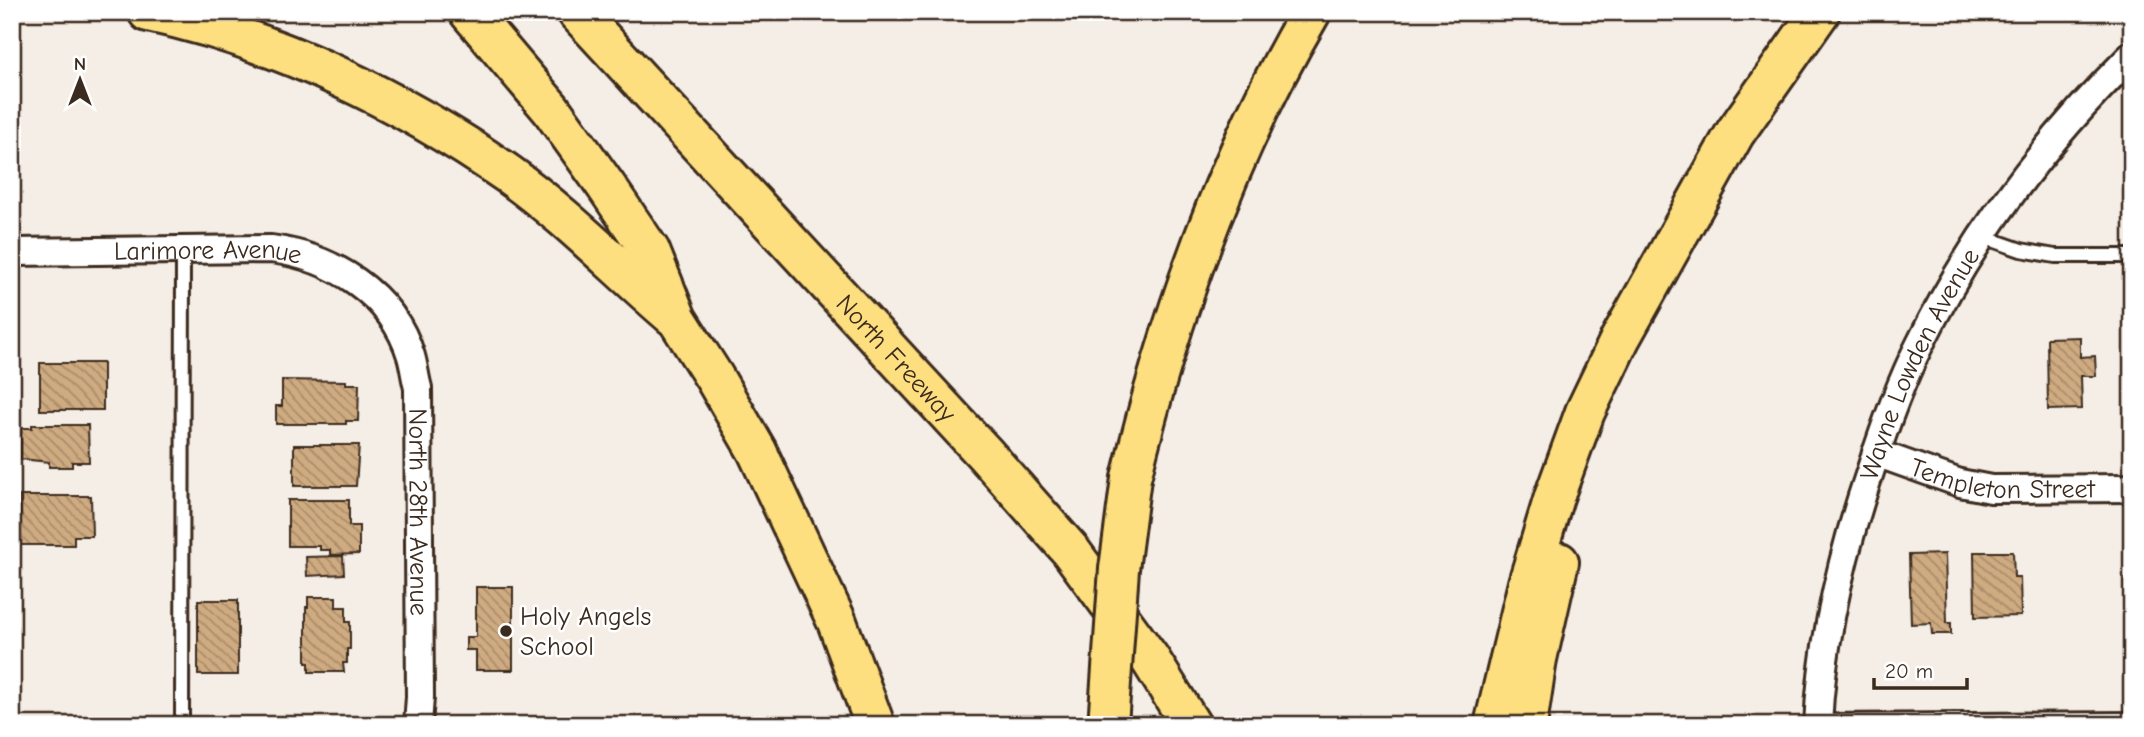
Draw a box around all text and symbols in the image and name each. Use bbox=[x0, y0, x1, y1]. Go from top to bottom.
north arrow bbox=[46, 46, 116, 116]
text: N bbox=[74, 53, 86, 75]
street label: Larimore Avenue bbox=[114, 235, 305, 271]
street label: Wayne Lowden Avenue bbox=[1854, 243, 1986, 484]
street label: North Freeway bbox=[830, 289, 962, 429]
street label: North 28th Avenue bbox=[402, 408, 433, 616]
street label: Templeton Street bbox=[1906, 452, 2097, 506]
place label: Holy Angels School bbox=[520, 602, 651, 662]
marker: Holy Angels School bbox=[498, 623, 514, 639]
scale bar bbox=[1874, 646, 1967, 690]
text: 20 m bbox=[1885, 659, 1933, 683]

